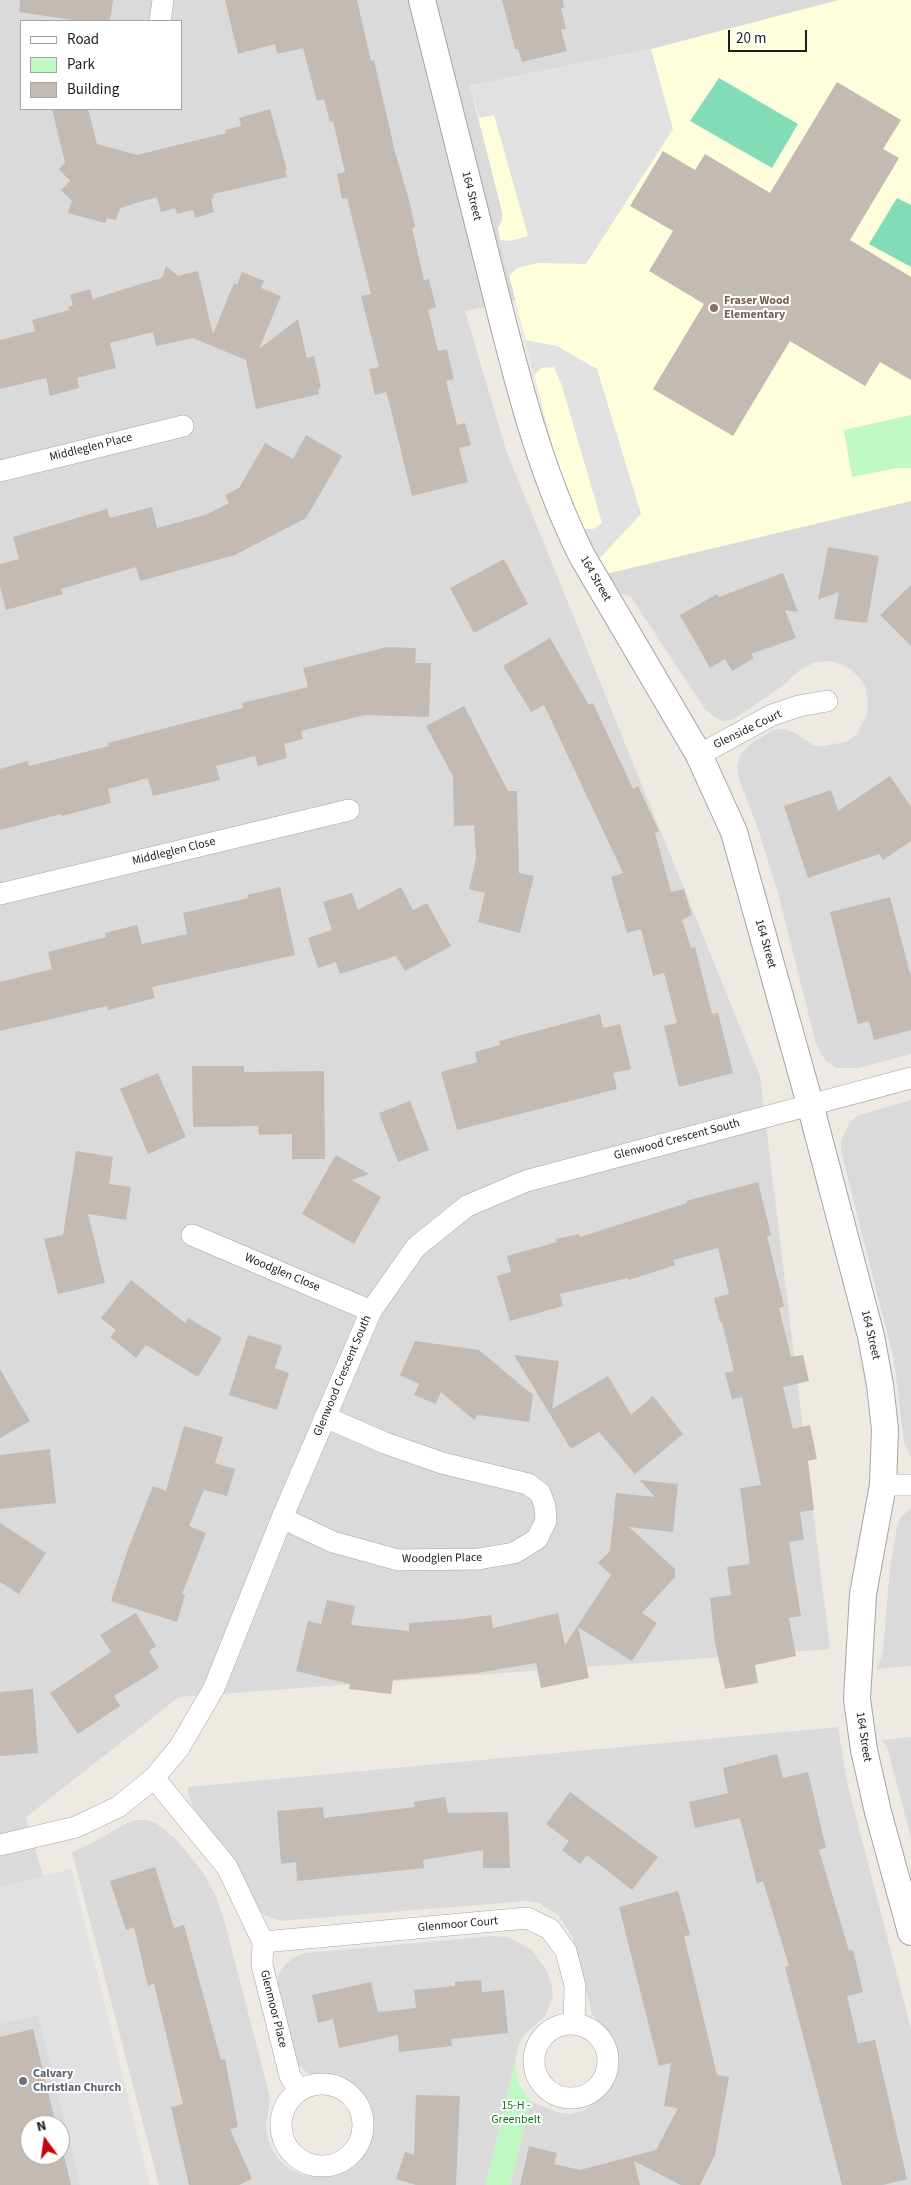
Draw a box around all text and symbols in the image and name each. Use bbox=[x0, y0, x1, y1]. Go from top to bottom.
legend bbox=[20, 20, 182, 110]
scale bar bbox=[731, 20, 810, 52]
text: 20 m bbox=[736, 28, 766, 49]
text: Road bbox=[67, 29, 99, 50]
text: Park bbox=[67, 54, 95, 75]
text: Building bbox=[67, 79, 119, 100]
street label: 164 Street bbox=[458, 170, 484, 222]
place label: Fraser Wood Elementary bbox=[724, 294, 789, 322]
marker: Fraser Wood Elementary bbox=[708, 302, 720, 314]
street label: Middleglen Place bbox=[48, 431, 134, 465]
street label: 164 Street bbox=[576, 554, 614, 604]
street label: Glenside Court bbox=[712, 707, 784, 753]
street label: Middleglen Close bbox=[131, 835, 217, 869]
street label: 164 Street bbox=[751, 918, 779, 970]
street label: Glenwood Crescent South bbox=[612, 1116, 742, 1164]
street label: Woodglen Close bbox=[242, 1251, 322, 1295]
street label: 164 Street bbox=[857, 1309, 883, 1361]
street label: Glenwood Crescent South bbox=[311, 1313, 375, 1439]
street label: Woodglen Place bbox=[402, 1551, 482, 1567]
street label: 164 Street bbox=[852, 1711, 874, 1763]
street label: Glenmoor Court bbox=[417, 1914, 499, 1936]
street label: Glenmoor Place bbox=[256, 1969, 290, 2049]
place label: Calvary Christian Church bbox=[33, 2067, 121, 2095]
marker: Calvary Christian Church bbox=[17, 2075, 29, 2087]
park label: 15-H - Greenbelt bbox=[491, 2099, 541, 2127]
north arrow bbox=[20, 2115, 70, 2165]
text: N bbox=[35, 2116, 49, 2137]

